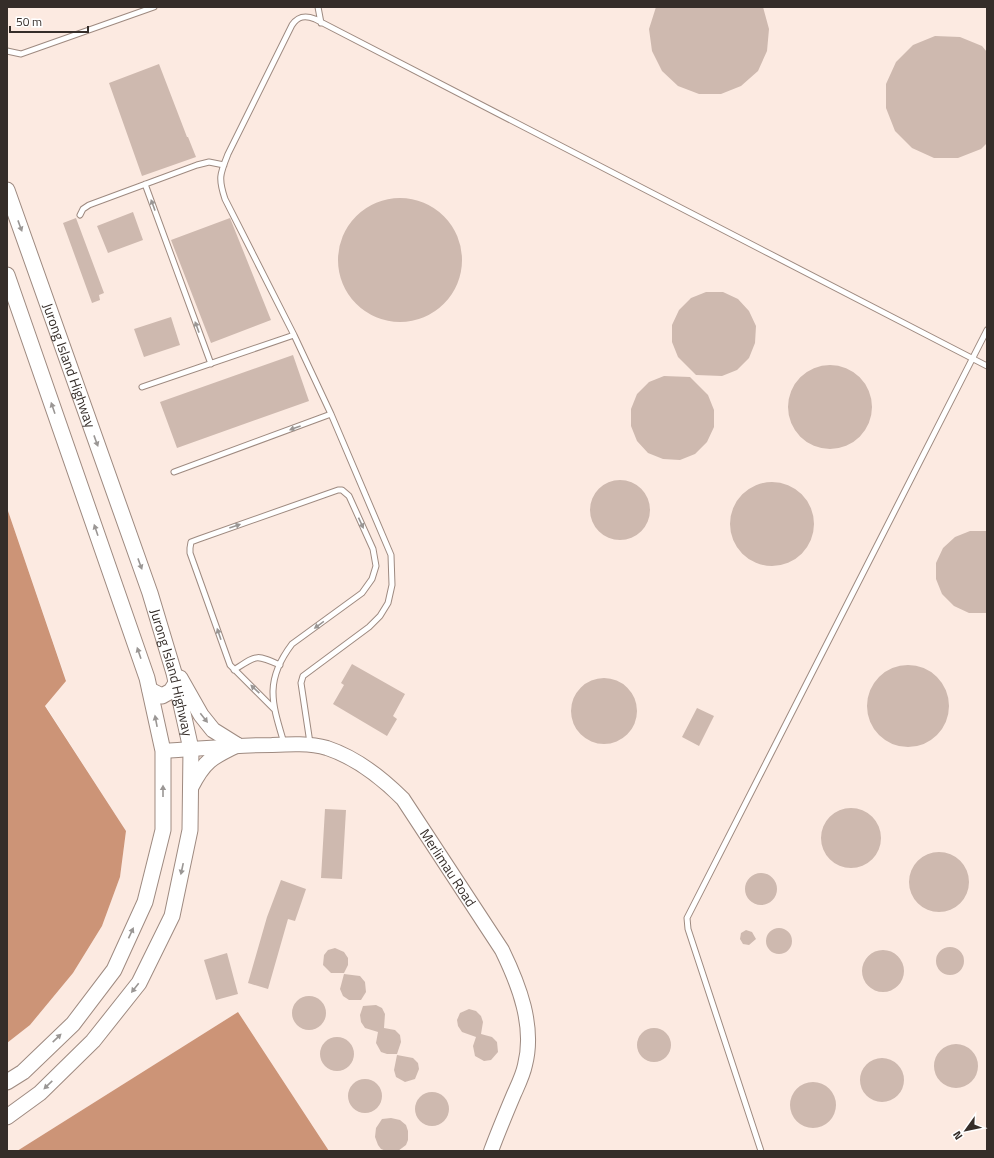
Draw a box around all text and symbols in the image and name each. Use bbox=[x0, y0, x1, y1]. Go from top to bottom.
scale bar bbox=[10, 8, 88, 34]
text: 50 m bbox=[16, 12, 42, 31]
one-way arrow bbox=[149, 199, 155, 211]
one-way arrow bbox=[17, 221, 23, 233]
street label: Jurong Island Highway bbox=[38, 300, 102, 431]
one-way arrow bbox=[194, 321, 200, 333]
one-way arrow bbox=[50, 401, 56, 413]
one-way arrow bbox=[288, 425, 300, 431]
one-way arrow bbox=[94, 436, 100, 448]
one-way arrow bbox=[358, 518, 364, 529]
one-way arrow bbox=[230, 523, 242, 529]
one-way arrow bbox=[93, 524, 99, 536]
one-way arrow bbox=[137, 558, 143, 570]
street label: Jurong Island Highway bbox=[145, 606, 199, 738]
one-way arrow bbox=[313, 621, 324, 629]
one-way arrow bbox=[215, 628, 221, 640]
one-way arrow bbox=[136, 647, 142, 659]
one-way arrow bbox=[250, 684, 260, 694]
one-way arrow bbox=[200, 713, 208, 724]
one-way arrow bbox=[153, 715, 159, 727]
one-way arrow bbox=[160, 784, 166, 797]
street label: Merlimau Road bbox=[415, 824, 482, 911]
one-way arrow bbox=[178, 862, 184, 875]
one-way arrow bbox=[128, 927, 134, 938]
one-way arrow bbox=[130, 983, 139, 994]
one-way arrow bbox=[52, 1033, 62, 1043]
one-way arrow bbox=[43, 1080, 53, 1090]
north arrow bbox=[946, 1110, 986, 1150]
text: N bbox=[949, 1128, 966, 1143]

